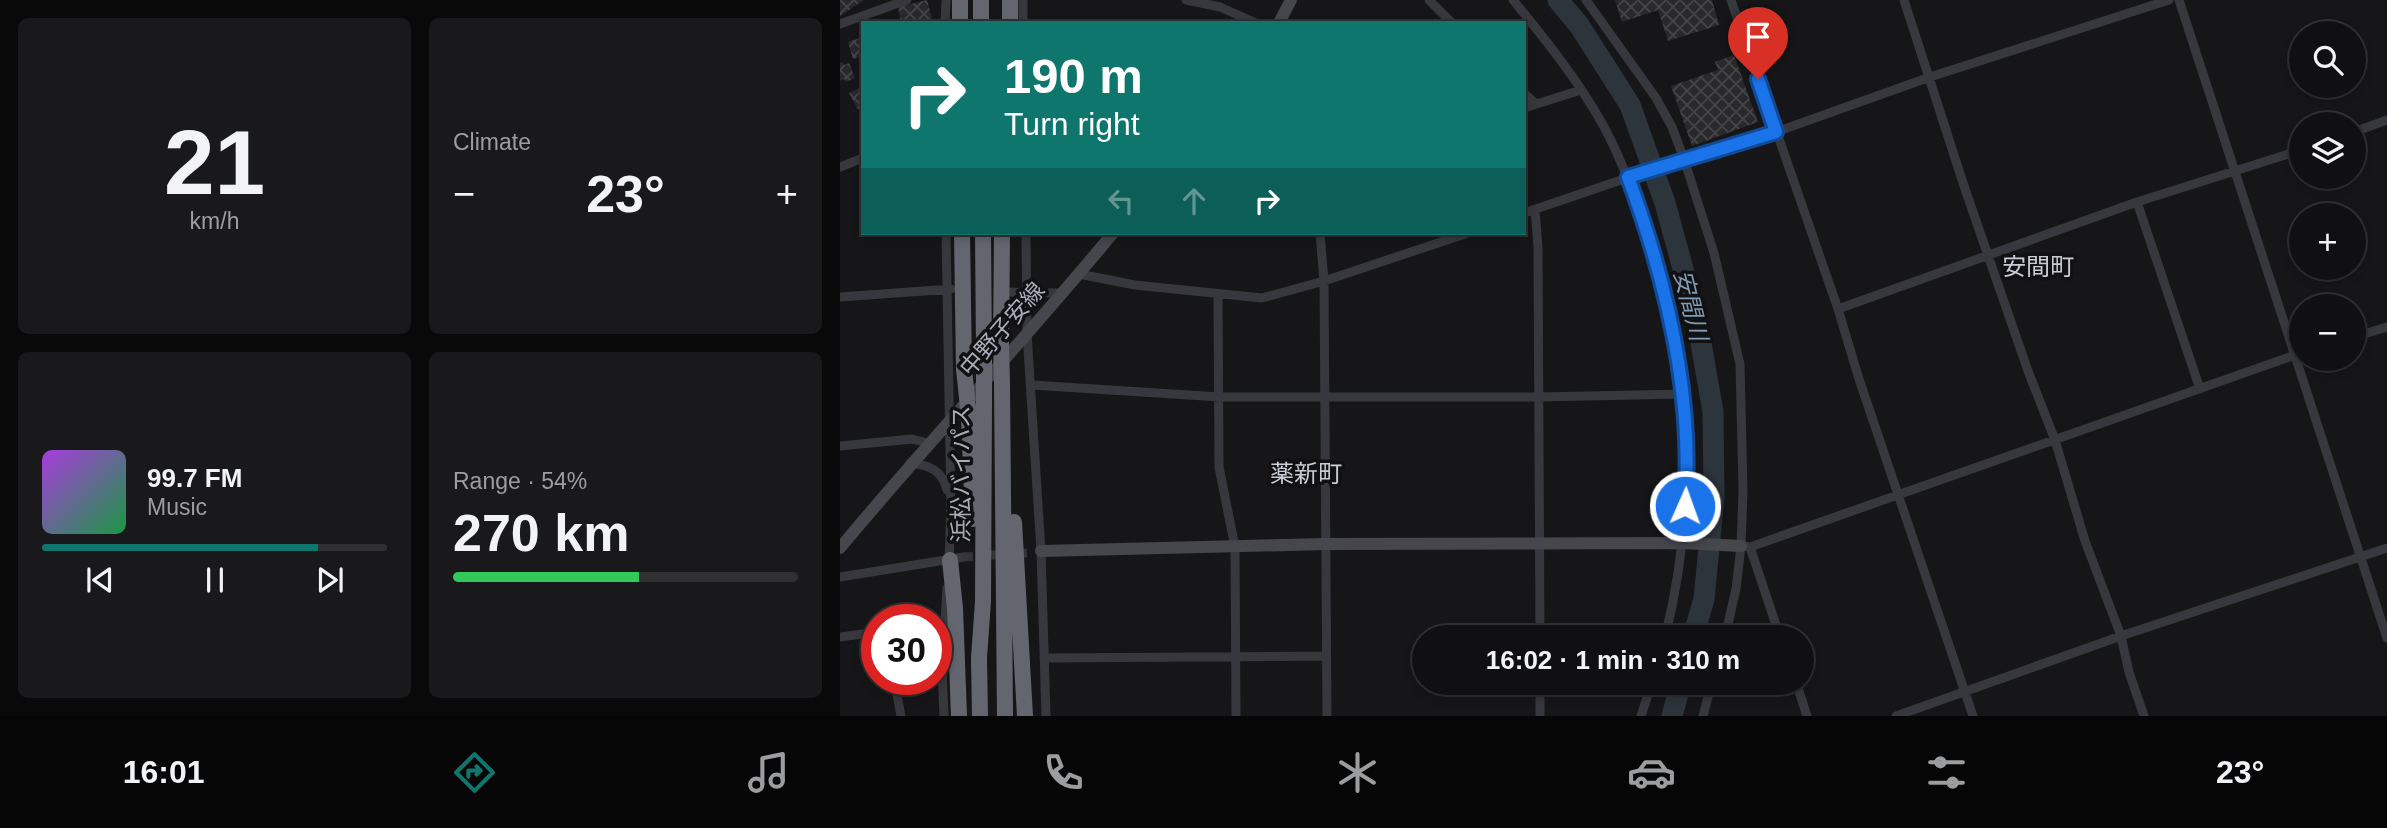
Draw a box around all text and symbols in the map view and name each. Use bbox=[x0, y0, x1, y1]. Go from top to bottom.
pin bbox=[1728, 7, 1788, 79]
icon: arrive bbox=[1739, 18, 1777, 56]
map controls bbox=[2289, 21, 2366, 371]
button: search bbox=[2289, 21, 2366, 98]
icon: right bbox=[889, 49, 980, 140]
text: 190 m bbox=[1004, 49, 1143, 103]
text: Turn right bbox=[1004, 106, 1140, 142]
text: 21 bbox=[164, 112, 265, 213]
button: layers bbox=[2289, 112, 2366, 189]
text: Climate bbox=[453, 129, 531, 155]
text: 23° bbox=[586, 165, 665, 223]
text: − bbox=[453, 173, 475, 215]
text: + bbox=[776, 173, 798, 215]
icon: left bbox=[1102, 182, 1140, 220]
icon: ahead bbox=[1175, 182, 1213, 220]
icon: right bbox=[1248, 182, 1286, 220]
button: + bbox=[2289, 203, 2366, 280]
text: km/h bbox=[190, 208, 239, 234]
district label: 安間町 bbox=[2002, 253, 2074, 280]
water label: 安間川 bbox=[1669, 267, 1714, 346]
street label: 中野子安線 bbox=[954, 277, 1050, 381]
button: − bbox=[2289, 294, 2366, 371]
street label: 浜松バイパス bbox=[948, 405, 974, 543]
district label: 薬新町 bbox=[1270, 460, 1342, 487]
text: 99.7 FM bbox=[147, 463, 242, 493]
text: Range · 54% bbox=[453, 468, 587, 494]
position arrow bbox=[1648, 469, 1722, 543]
text: Music bbox=[147, 494, 207, 520]
text: 270 km bbox=[453, 504, 629, 562]
icon: previous bbox=[81, 561, 119, 599]
icon: pause bbox=[196, 561, 234, 599]
icon: next bbox=[311, 561, 349, 599]
speed limit sign: 30 bbox=[861, 604, 952, 695]
text: 16:02 · 1 min · 310 m bbox=[1486, 645, 1740, 675]
icon: directions bbox=[450, 748, 499, 797]
icon: music bbox=[744, 748, 793, 797]
icon: phone bbox=[1039, 748, 1088, 797]
icon: climate bbox=[1333, 748, 1382, 797]
icon: car bbox=[1627, 748, 1676, 797]
icon: filters bbox=[1922, 748, 1971, 797]
text: 16:01 bbox=[123, 754, 205, 790]
text: 23° bbox=[2216, 754, 2264, 790]

